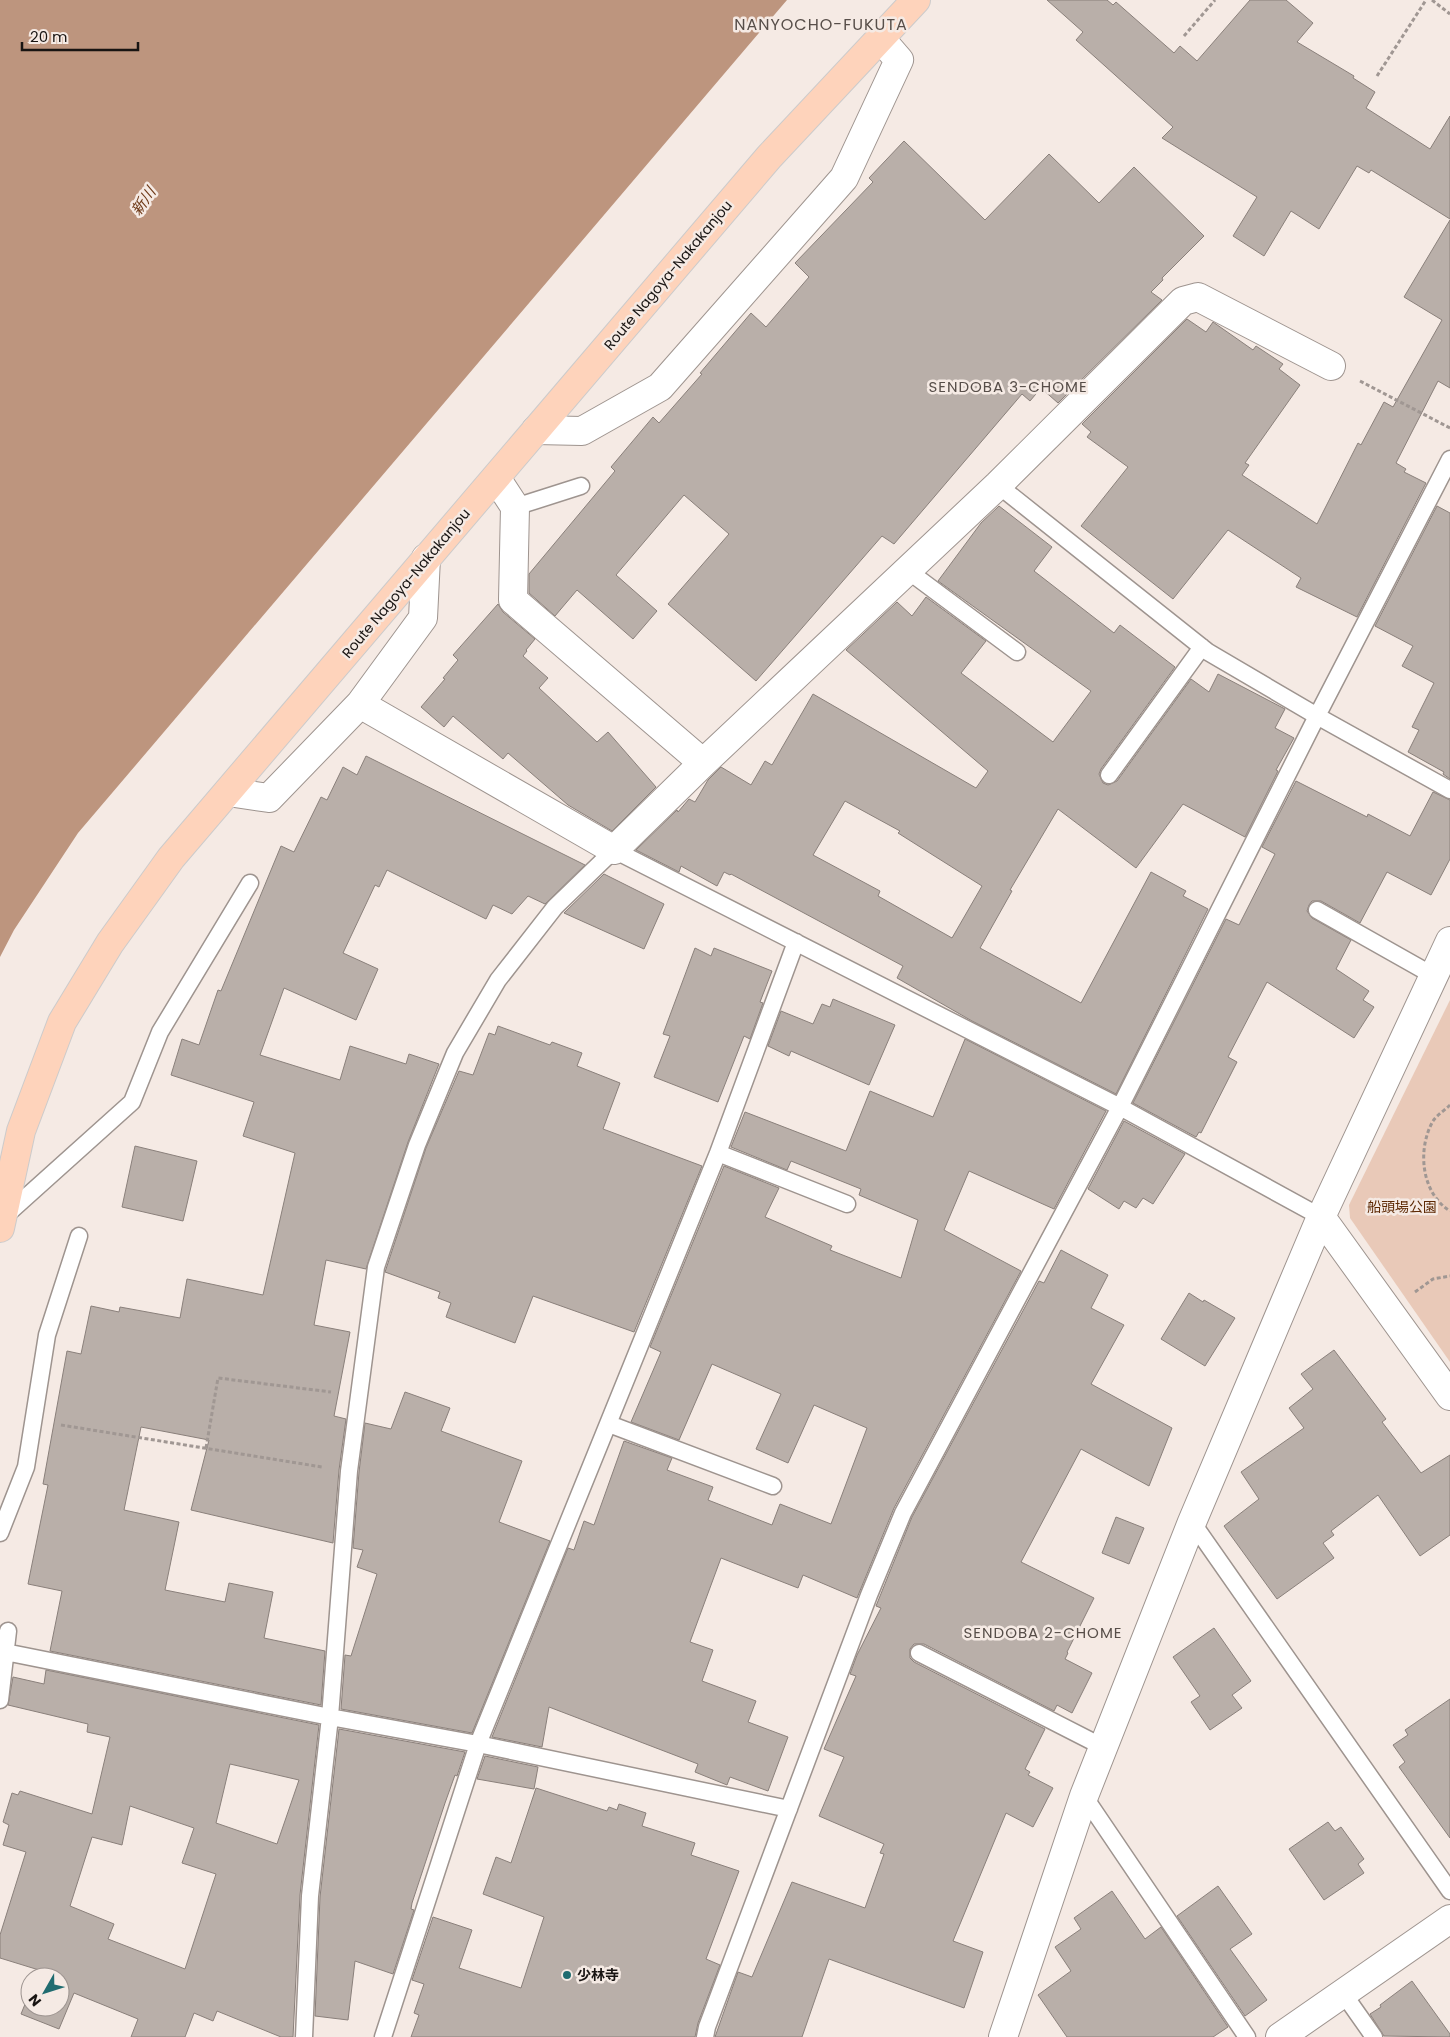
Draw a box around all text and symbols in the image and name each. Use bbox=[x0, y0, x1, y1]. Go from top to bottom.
district label: NANYOCHO-FUKUTA bbox=[734, 13, 908, 36]
scale bar bbox=[22, 20, 139, 52]
text: 20 m bbox=[30, 26, 68, 47]
water label: 新川 bbox=[126, 181, 161, 219]
street label: Route Nagoya-Nakakanjou bbox=[599, 196, 737, 354]
district label: SENDOBA 3-CHOME bbox=[928, 376, 1088, 397]
street label: Route Nagoya-Nakakanjou bbox=[337, 504, 475, 662]
park label: 船頭場公園 bbox=[1367, 1197, 1437, 1217]
district label: SENDOBA 2-CHOME bbox=[963, 1622, 1123, 1643]
place label: 少林寺 bbox=[577, 1965, 619, 1985]
north arrow bbox=[20, 1967, 70, 2017]
marker: 少林寺 bbox=[561, 1969, 573, 1981]
text: N bbox=[24, 1990, 46, 2011]

